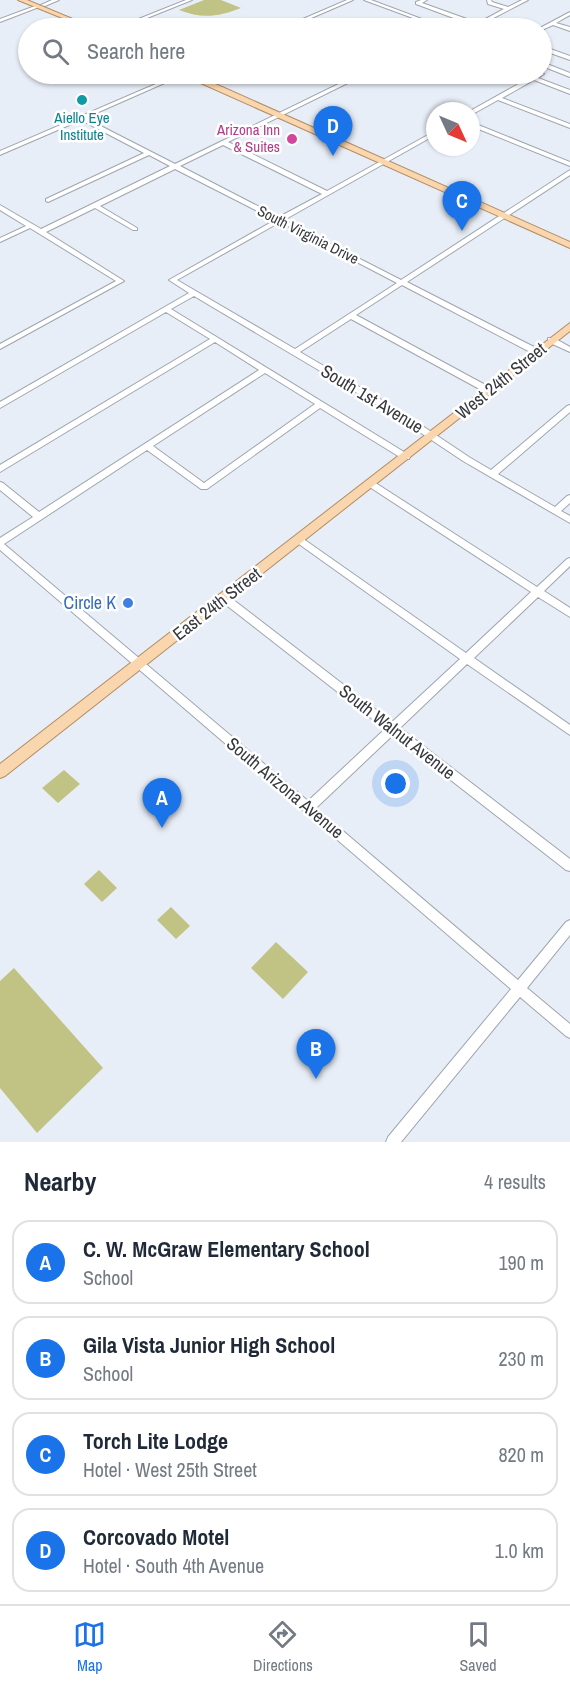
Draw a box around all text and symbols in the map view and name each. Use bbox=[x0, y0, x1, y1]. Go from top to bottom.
search box bbox=[18, 18, 552, 84]
icon: search bbox=[39, 35, 72, 68]
text: Search here bbox=[87, 36, 185, 66]
marker: Aiello Eye Institute bbox=[75, 93, 89, 107]
north arrow bbox=[426, 102, 480, 156]
pin: D bbox=[314, 106, 352, 156]
place label: Aiello Eye Institute bbox=[53, 107, 110, 145]
place label: Arizona Inn & Suites bbox=[216, 119, 280, 157]
marker: Arizona Inn & Suites bbox=[285, 132, 299, 146]
pin: C bbox=[442, 182, 482, 231]
street label: South Virginia Drive bbox=[254, 200, 363, 269]
street label: West 24th Street bbox=[450, 336, 551, 425]
street label: South 1st Avenue bbox=[316, 358, 428, 439]
street label: East 24th Street bbox=[167, 561, 266, 646]
place label: Circle K bbox=[64, 590, 116, 615]
marker: Circle K bbox=[121, 596, 135, 610]
street label: South Walnut Avenue bbox=[334, 678, 461, 785]
street label: South Arizona Avenue bbox=[221, 731, 349, 844]
your location bbox=[381, 769, 410, 798]
pin: A bbox=[142, 778, 182, 828]
pin: B bbox=[296, 1030, 336, 1079]
text: Nearby bbox=[24, 1164, 96, 1199]
text: 4 results bbox=[484, 1168, 546, 1195]
text: C. W. McGraw Elementary School bbox=[83, 1234, 370, 1264]
text: A bbox=[40, 1249, 51, 1276]
text: 190 m bbox=[498, 1249, 544, 1276]
text: School bbox=[83, 1264, 133, 1291]
text: Gila Vista Junior High School bbox=[83, 1330, 335, 1360]
text: B bbox=[40, 1345, 51, 1372]
text: 230 m bbox=[498, 1345, 544, 1372]
text: School bbox=[83, 1360, 133, 1387]
text: Torch Lite Lodge bbox=[83, 1426, 228, 1456]
text: C bbox=[40, 1441, 51, 1468]
text: 820 m bbox=[498, 1441, 544, 1468]
text: Hotel · West 25th Street bbox=[83, 1456, 257, 1483]
text: Corcovado Motel bbox=[83, 1522, 229, 1552]
text: D bbox=[40, 1537, 51, 1564]
text: 1.0 km bbox=[495, 1537, 544, 1564]
text: Hotel · South 4th Avenue bbox=[83, 1552, 264, 1579]
tab: Map bbox=[73, 1618, 106, 1676]
tab: Directions bbox=[253, 1618, 313, 1676]
tab: Saved bbox=[459, 1618, 497, 1676]

